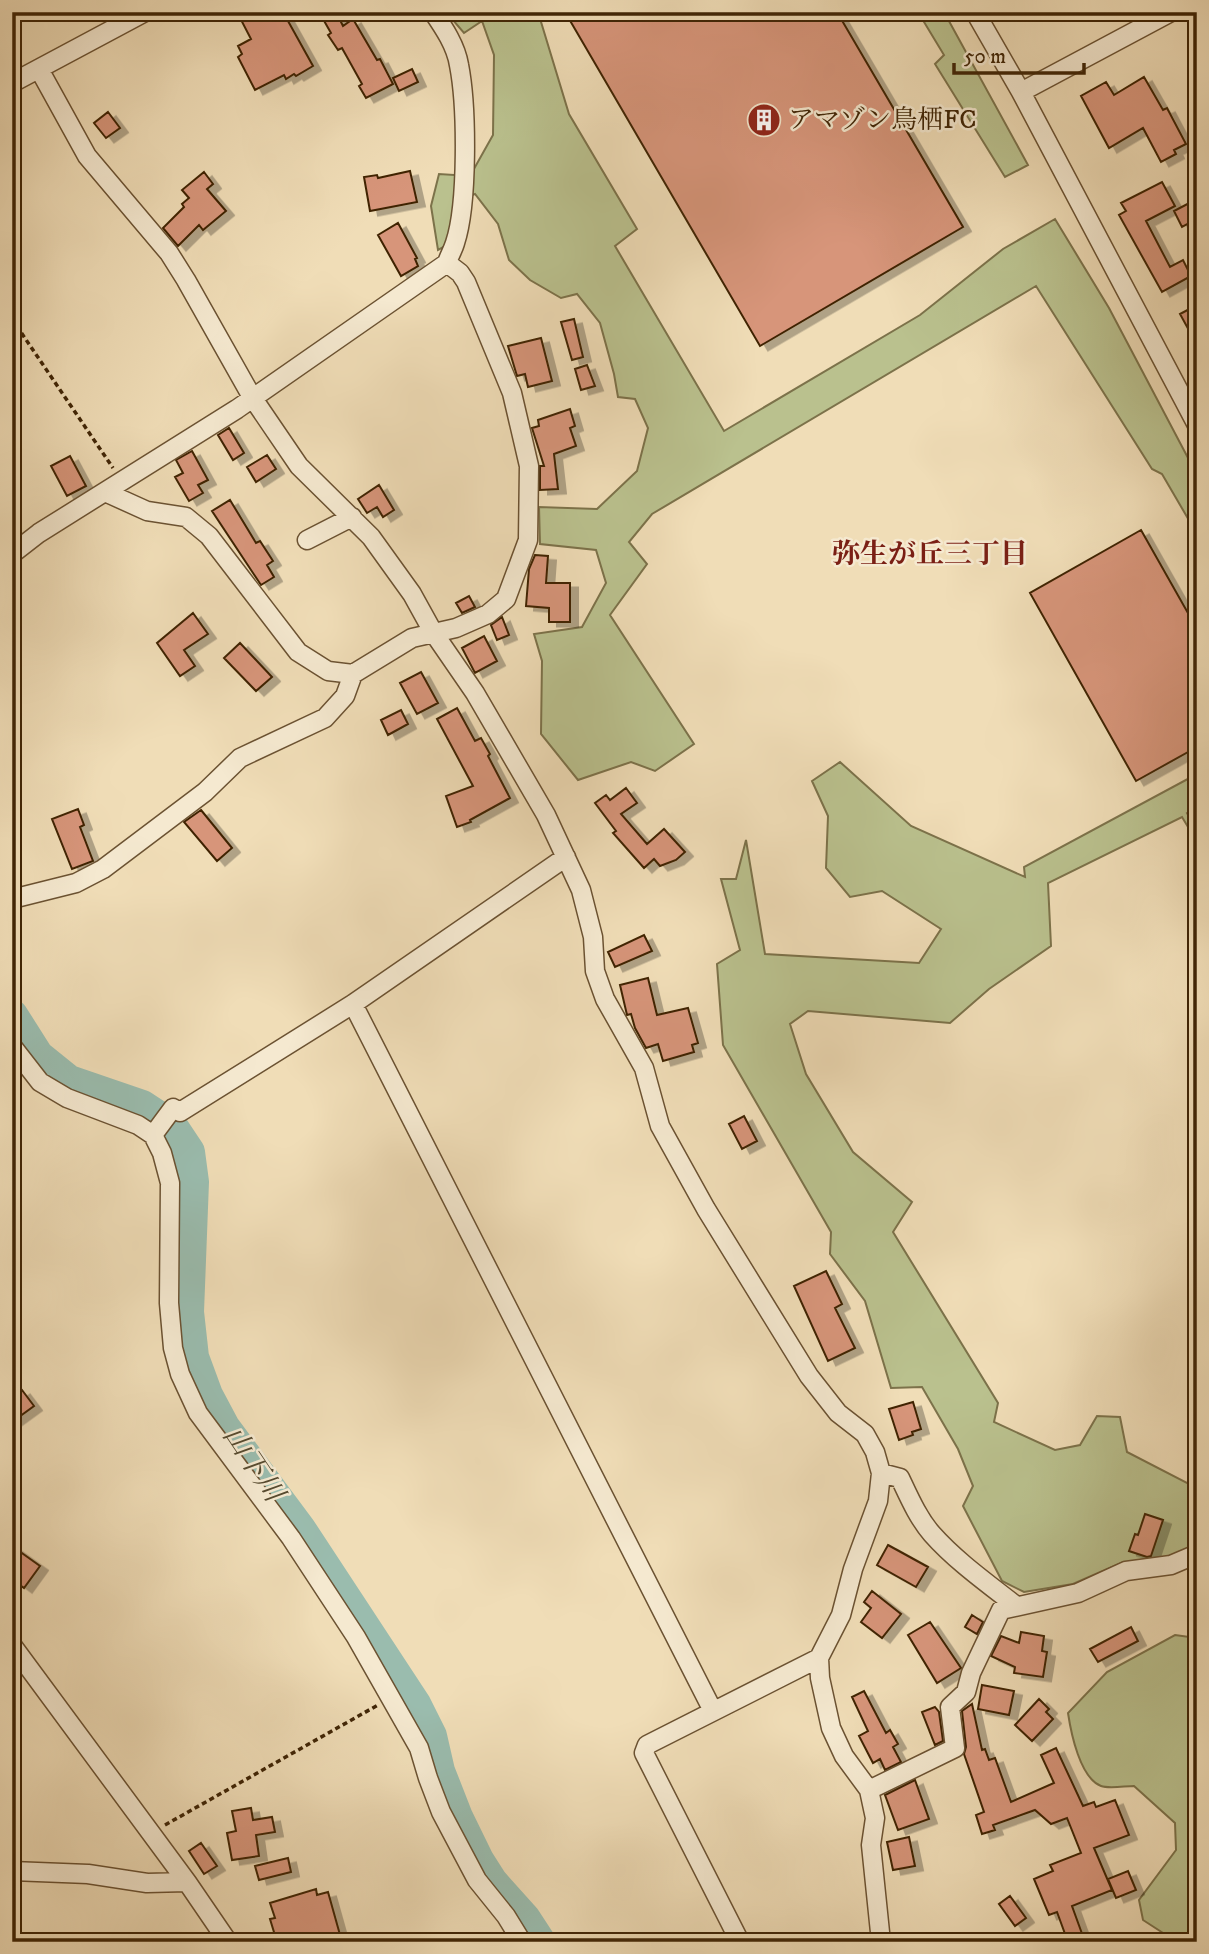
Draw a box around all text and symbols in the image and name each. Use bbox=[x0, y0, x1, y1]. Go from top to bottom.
scale bar bbox=[954, 32, 1083, 76]
text: 50 m bbox=[964, 44, 1006, 70]
building icon: アマゾン鳥栖FC bbox=[745, 101, 783, 139]
place label: アマゾン鳥栖FC bbox=[788, 104, 976, 137]
district label: 弥生が丘三丁目 bbox=[832, 537, 1028, 572]
water label: 山下川 bbox=[215, 1419, 293, 1511]

